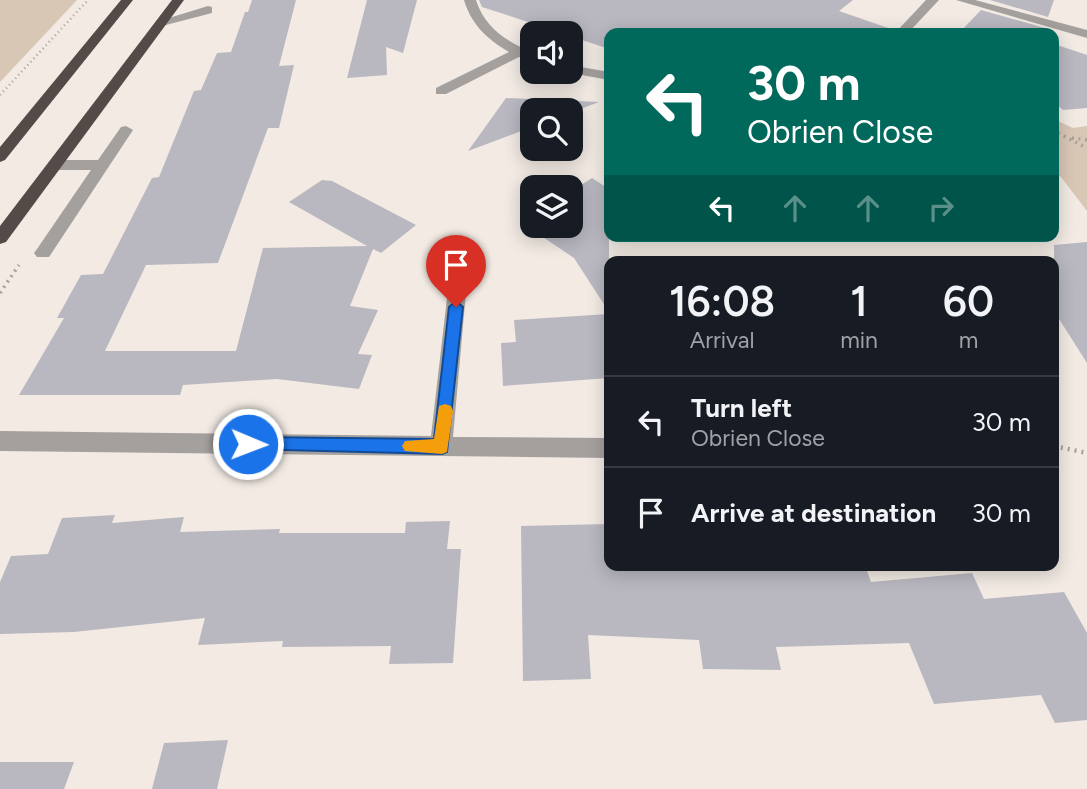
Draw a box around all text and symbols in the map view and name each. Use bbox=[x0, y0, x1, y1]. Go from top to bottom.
map controls bbox=[520, 21, 583, 238]
button: sound bbox=[520, 21, 583, 84]
text: 30 m bbox=[747, 53, 860, 112]
icon: left bbox=[632, 56, 723, 147]
button: search bbox=[520, 98, 583, 161]
text: Obrien Close bbox=[747, 113, 933, 151]
button: layers bbox=[520, 175, 583, 238]
icon: left bbox=[703, 189, 741, 227]
icon: ahead bbox=[776, 189, 814, 227]
icon: ahead bbox=[849, 189, 887, 227]
icon: right bbox=[922, 189, 960, 227]
pin bbox=[426, 235, 486, 307]
icon: arrive bbox=[437, 246, 475, 284]
text: 16:08 bbox=[669, 276, 775, 327]
text: 1 bbox=[850, 276, 868, 327]
text: 60 bbox=[943, 276, 994, 327]
text: Arrival bbox=[690, 326, 755, 354]
text: min bbox=[840, 326, 878, 354]
text: m bbox=[959, 326, 978, 354]
text: Turn left bbox=[691, 392, 792, 424]
icon: left bbox=[632, 403, 670, 441]
text: 30 m bbox=[972, 406, 1031, 438]
position arrow bbox=[211, 407, 285, 481]
text: Obrien Close bbox=[691, 424, 825, 452]
icon: arrive bbox=[632, 494, 670, 532]
text: Arrive at destination bbox=[691, 497, 936, 529]
text: 30 m bbox=[972, 497, 1031, 529]

